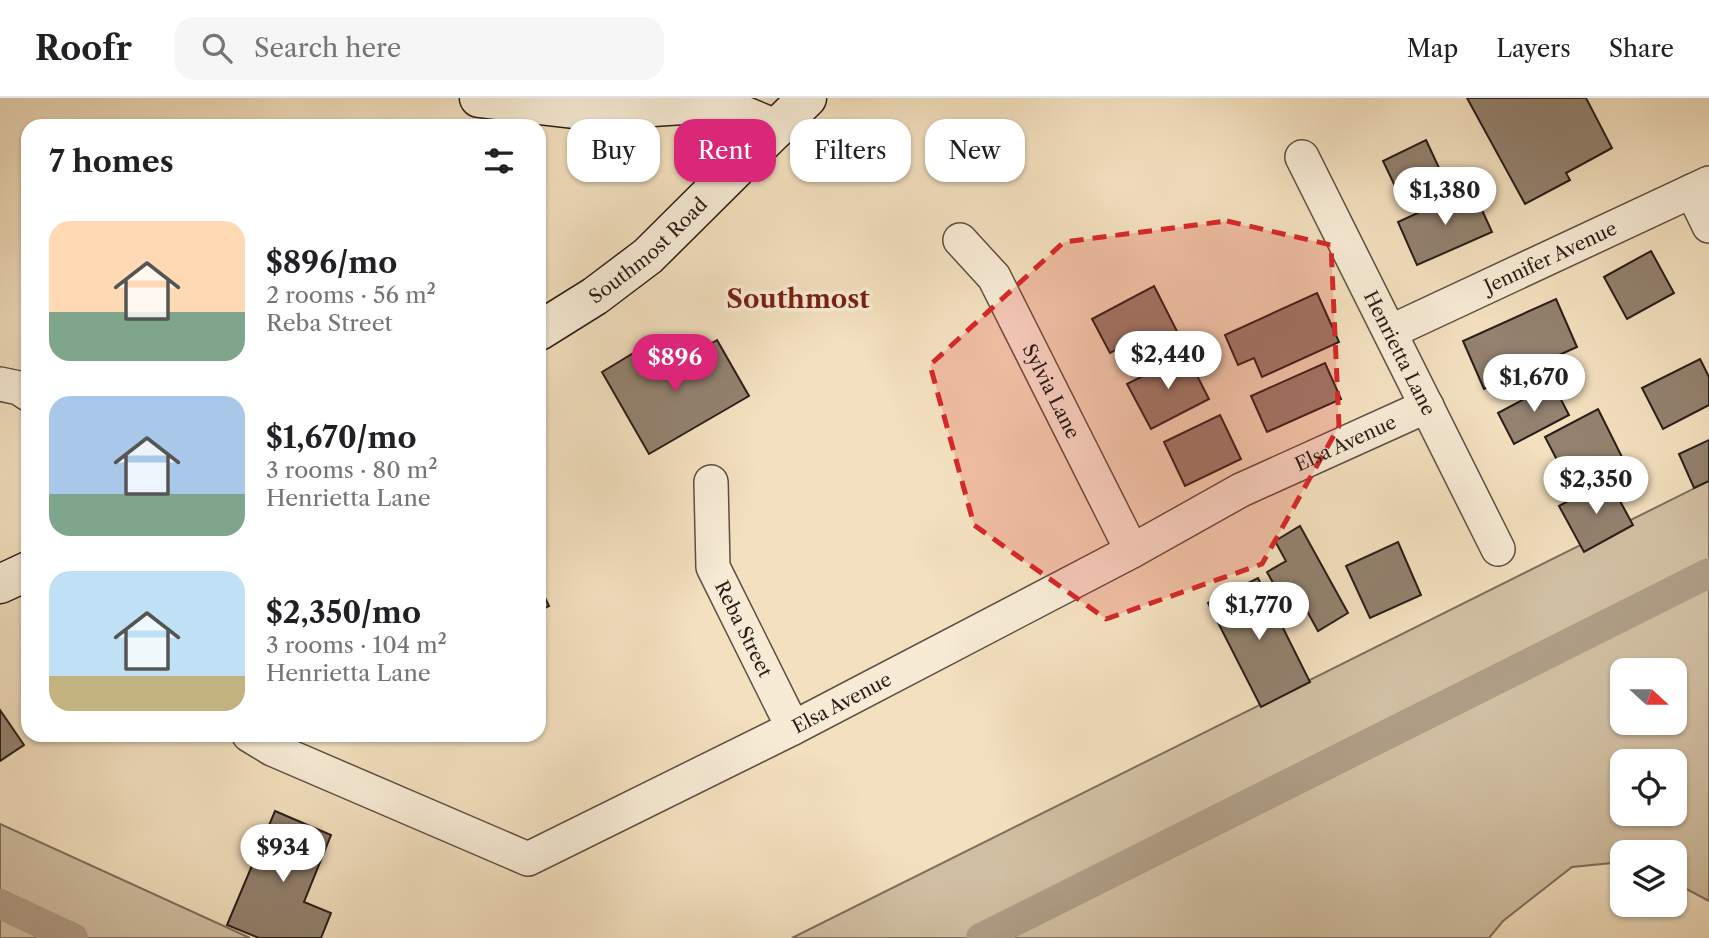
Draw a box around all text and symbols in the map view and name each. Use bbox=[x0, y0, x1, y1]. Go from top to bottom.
search box bbox=[174, 17, 664, 80]
text: Roofr bbox=[35, 28, 132, 69]
icon: search bbox=[198, 29, 236, 67]
text: Search here bbox=[254, 32, 401, 64]
text: Map bbox=[1407, 34, 1458, 63]
text: Layers bbox=[1496, 34, 1571, 63]
text: Share bbox=[1609, 34, 1674, 63]
chip: Buy bbox=[567, 119, 660, 182]
chip: Rent bbox=[674, 119, 776, 182]
chip: Filters bbox=[790, 119, 911, 182]
chip: New bbox=[925, 119, 1025, 182]
icon: filters bbox=[480, 142, 518, 180]
text: 7 homes bbox=[49, 143, 174, 180]
pin: $1,380 bbox=[1388, 167, 1502, 227]
text: $1,380 bbox=[1409, 176, 1481, 204]
street label: Southmost Road bbox=[584, 192, 712, 308]
street label: Jennifer Avenue bbox=[1478, 216, 1620, 299]
text: $896/mo bbox=[266, 244, 397, 281]
icon: home bbox=[105, 249, 189, 333]
text: 2 rooms · 56 m² bbox=[266, 281, 436, 309]
district label: Southmost bbox=[726, 283, 870, 315]
street label: Henrietta Lane bbox=[1359, 287, 1441, 419]
text: Reba Street bbox=[266, 309, 393, 337]
pin: $2,440 bbox=[1111, 331, 1225, 391]
pin: $896 bbox=[634, 334, 716, 394]
street label: Sylvia Lane bbox=[1018, 340, 1085, 442]
text: $2,440 bbox=[1131, 340, 1205, 368]
text: $896 bbox=[648, 343, 702, 371]
pin: $1,670 bbox=[1477, 354, 1591, 414]
text: $1,670 bbox=[1499, 363, 1569, 391]
street label: Elsa Avenue bbox=[1291, 410, 1400, 476]
text: $1,670/mo bbox=[266, 419, 417, 456]
icon: home bbox=[105, 424, 189, 508]
text: 3 rooms · 80 m² bbox=[266, 456, 438, 484]
pin: $2,350 bbox=[1539, 456, 1653, 516]
text: $2,350 bbox=[1559, 465, 1633, 493]
text: Henrietta Lane bbox=[266, 484, 431, 512]
street label: Reba Street bbox=[710, 577, 777, 681]
pin: $1,770 bbox=[1202, 582, 1316, 642]
text: $1,770 bbox=[1225, 591, 1293, 619]
text: $2,350/mo bbox=[266, 594, 421, 631]
icon: home bbox=[105, 599, 189, 683]
text: 3 rooms · 104 m² bbox=[266, 631, 447, 659]
north arrow bbox=[1610, 658, 1687, 735]
map controls bbox=[1610, 658, 1687, 917]
text: Henrietta Lane bbox=[266, 659, 431, 687]
street label: Elsa Avenue bbox=[788, 667, 895, 738]
button: locate bbox=[1610, 749, 1687, 826]
pin: $934 bbox=[242, 824, 324, 884]
text: $934 bbox=[256, 833, 310, 861]
button: layers bbox=[1610, 840, 1687, 917]

